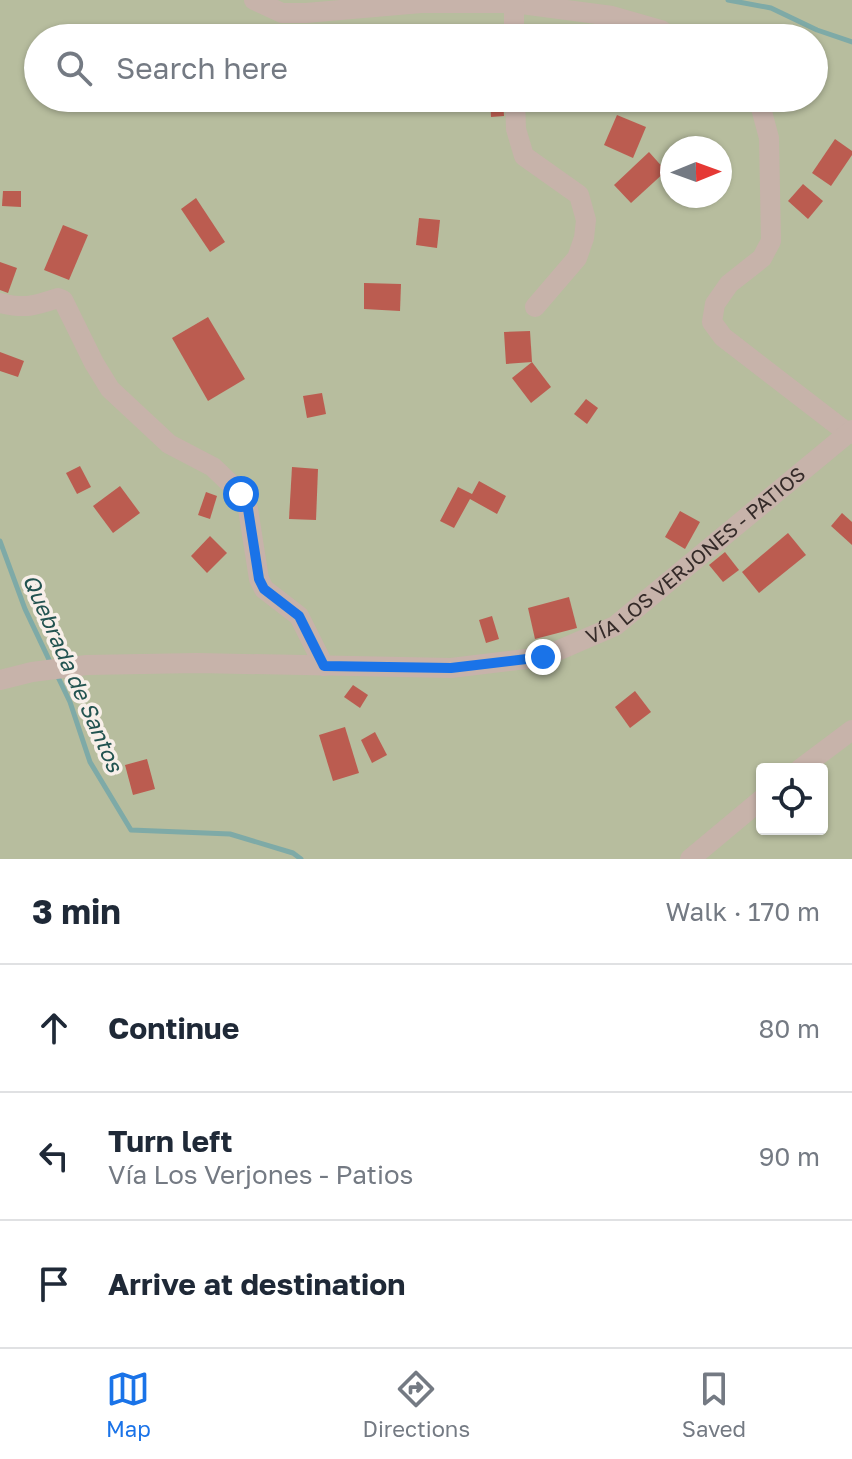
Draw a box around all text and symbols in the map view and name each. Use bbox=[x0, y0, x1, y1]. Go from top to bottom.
search box bbox=[24, 24, 828, 112]
icon: search bbox=[52, 46, 96, 90]
text: Search here bbox=[116, 50, 288, 86]
north arrow bbox=[660, 136, 732, 208]
street label: VÍA LOS VERJONES - PATIOS bbox=[582, 461, 810, 648]
route start bbox=[223, 476, 259, 512]
water label: Quebrada de Santos bbox=[18, 570, 130, 777]
route end bbox=[525, 639, 561, 675]
map controls bbox=[756, 763, 828, 835]
button: locate bbox=[756, 763, 828, 835]
text: 3 min bbox=[32, 891, 121, 931]
text: Walk · 170 m bbox=[666, 896, 820, 927]
icon: ahead bbox=[32, 1006, 76, 1050]
text: Continue bbox=[108, 1010, 239, 1046]
text: 80 m bbox=[759, 1013, 820, 1044]
text: Turn left bbox=[108, 1123, 233, 1159]
icon: left bbox=[32, 1134, 76, 1178]
text: 90 m bbox=[759, 1141, 820, 1172]
text: Vía Los Verjones - Patios bbox=[108, 1159, 413, 1190]
icon: arrive bbox=[32, 1262, 76, 1306]
text: Arrive at destination bbox=[108, 1266, 405, 1302]
tab: Map bbox=[106, 1367, 151, 1442]
tab: Directions bbox=[363, 1367, 470, 1442]
tab: Saved bbox=[682, 1367, 746, 1442]

